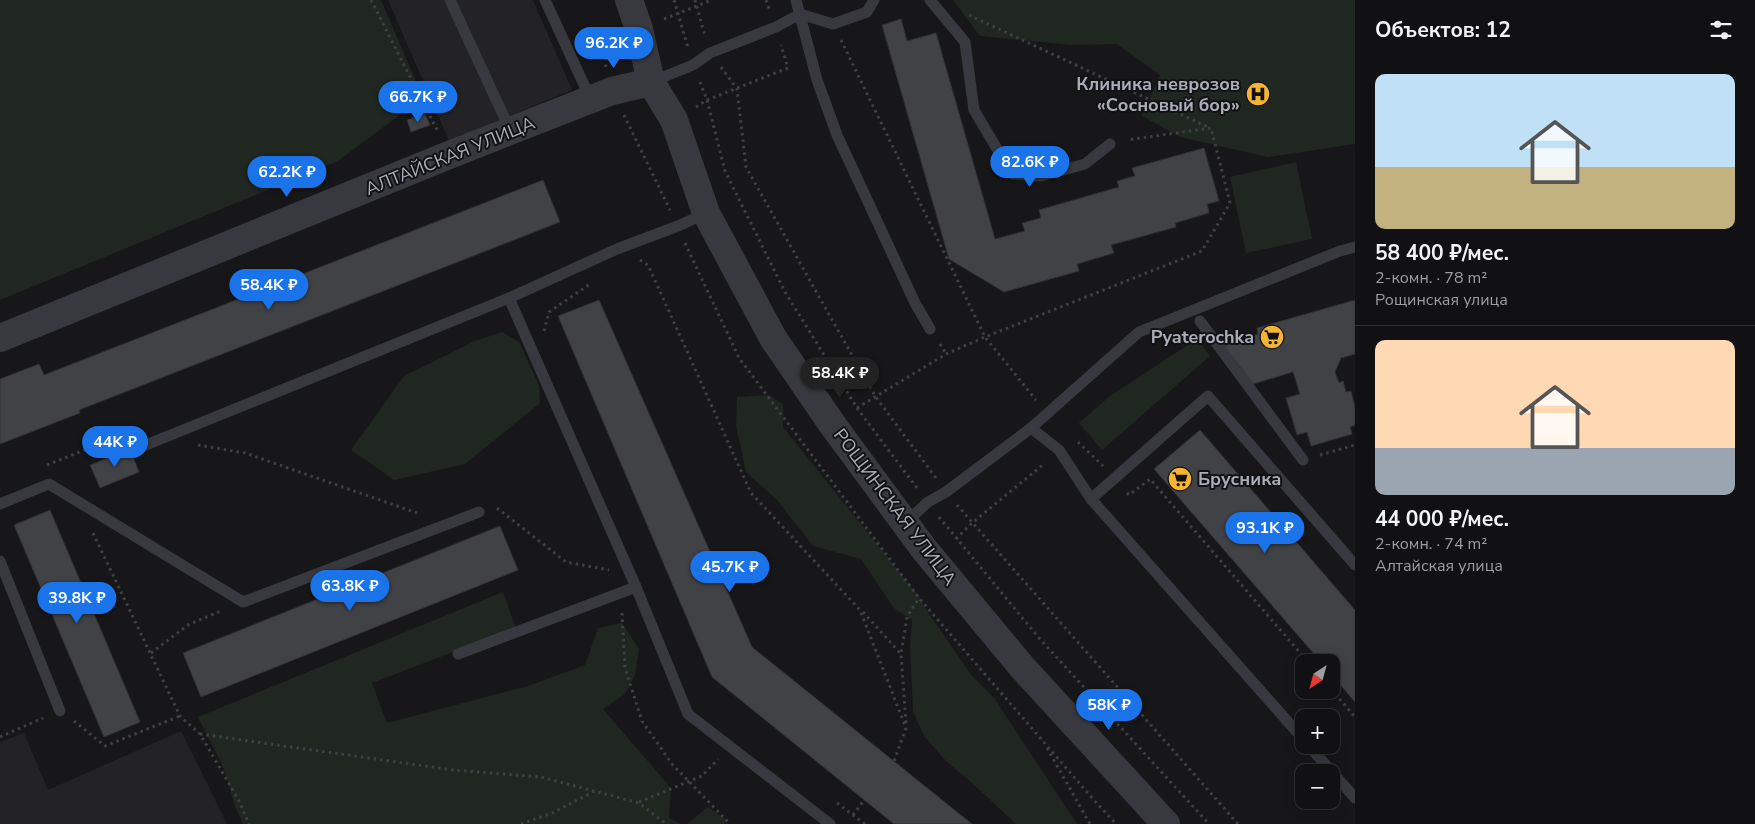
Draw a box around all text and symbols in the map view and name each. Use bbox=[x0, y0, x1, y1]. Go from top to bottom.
text: Объектов: 12 bbox=[1375, 16, 1511, 44]
icon: filters bbox=[1707, 16, 1735, 44]
pin: 96.2K ₽ bbox=[568, 27, 660, 69]
text: 96.2K ₽ bbox=[585, 32, 643, 54]
place label: Клиника неврозов «Сосновый бор» bbox=[1076, 72, 1240, 117]
pin: 66.7K ₽ bbox=[372, 80, 464, 123]
hospital icon: Клиника неврозов «Сосновый бор» bbox=[1245, 81, 1271, 107]
text: 66.7K ₽ bbox=[389, 86, 447, 108]
icon: home bbox=[1510, 107, 1600, 197]
street label: АЛТАЙСКАЯ УЛИЦА bbox=[362, 111, 538, 201]
pin: 82.6K ₽ bbox=[984, 146, 1076, 188]
text: 82.6K ₽ bbox=[1001, 151, 1059, 173]
pin: 62.2K ₽ bbox=[241, 156, 333, 198]
text: 62.2K ₽ bbox=[258, 161, 316, 183]
text: 58 400 ₽/мес. bbox=[1375, 239, 1509, 267]
text: 2-комн. · 78 m² bbox=[1375, 267, 1487, 289]
pin: 58.4K ₽ bbox=[223, 268, 315, 311]
text: 58.4K ₽ bbox=[240, 274, 298, 296]
text: Рощинская улица bbox=[1375, 289, 1508, 311]
supermarket icon: Pyaterochka bbox=[1259, 324, 1285, 350]
place label: Pyaterochka bbox=[1151, 325, 1254, 349]
pin: 58.4K ₽ bbox=[794, 356, 886, 399]
text: 58.4K ₽ bbox=[811, 362, 869, 384]
icon: home bbox=[1510, 372, 1600, 462]
street label: РОЩИНСКАЯ УЛИЦА bbox=[828, 424, 962, 590]
pin: 44K ₽ bbox=[80, 426, 150, 468]
text: 44K ₽ bbox=[93, 431, 137, 453]
supermarket icon: Брусника bbox=[1167, 466, 1193, 492]
place label: Брусника bbox=[1198, 467, 1281, 491]
text: 44 000 ₽/мес. bbox=[1375, 505, 1509, 533]
pin: 93.1K ₽ bbox=[1219, 512, 1311, 554]
text: 93.1K ₽ bbox=[1236, 517, 1294, 539]
text: 2-комн. · 74 m² bbox=[1375, 533, 1487, 555]
pin: 45.7K ₽ bbox=[684, 550, 776, 593]
text: Алтайская улица bbox=[1375, 555, 1503, 577]
text: 45.7K ₽ bbox=[701, 556, 759, 578]
pin: 63.8K ₽ bbox=[304, 570, 396, 612]
text: 63.8K ₽ bbox=[321, 575, 379, 597]
pin: 39.8K ₽ bbox=[31, 582, 123, 624]
text: 39.8K ₽ bbox=[48, 587, 106, 609]
north arrow bbox=[1295, 654, 1340, 699]
map controls bbox=[1295, 654, 1340, 809]
pin: 58K ₽ bbox=[1074, 688, 1144, 731]
text: 58K ₽ bbox=[1087, 694, 1131, 716]
button: + bbox=[1295, 709, 1340, 754]
button: − bbox=[1295, 764, 1340, 809]

